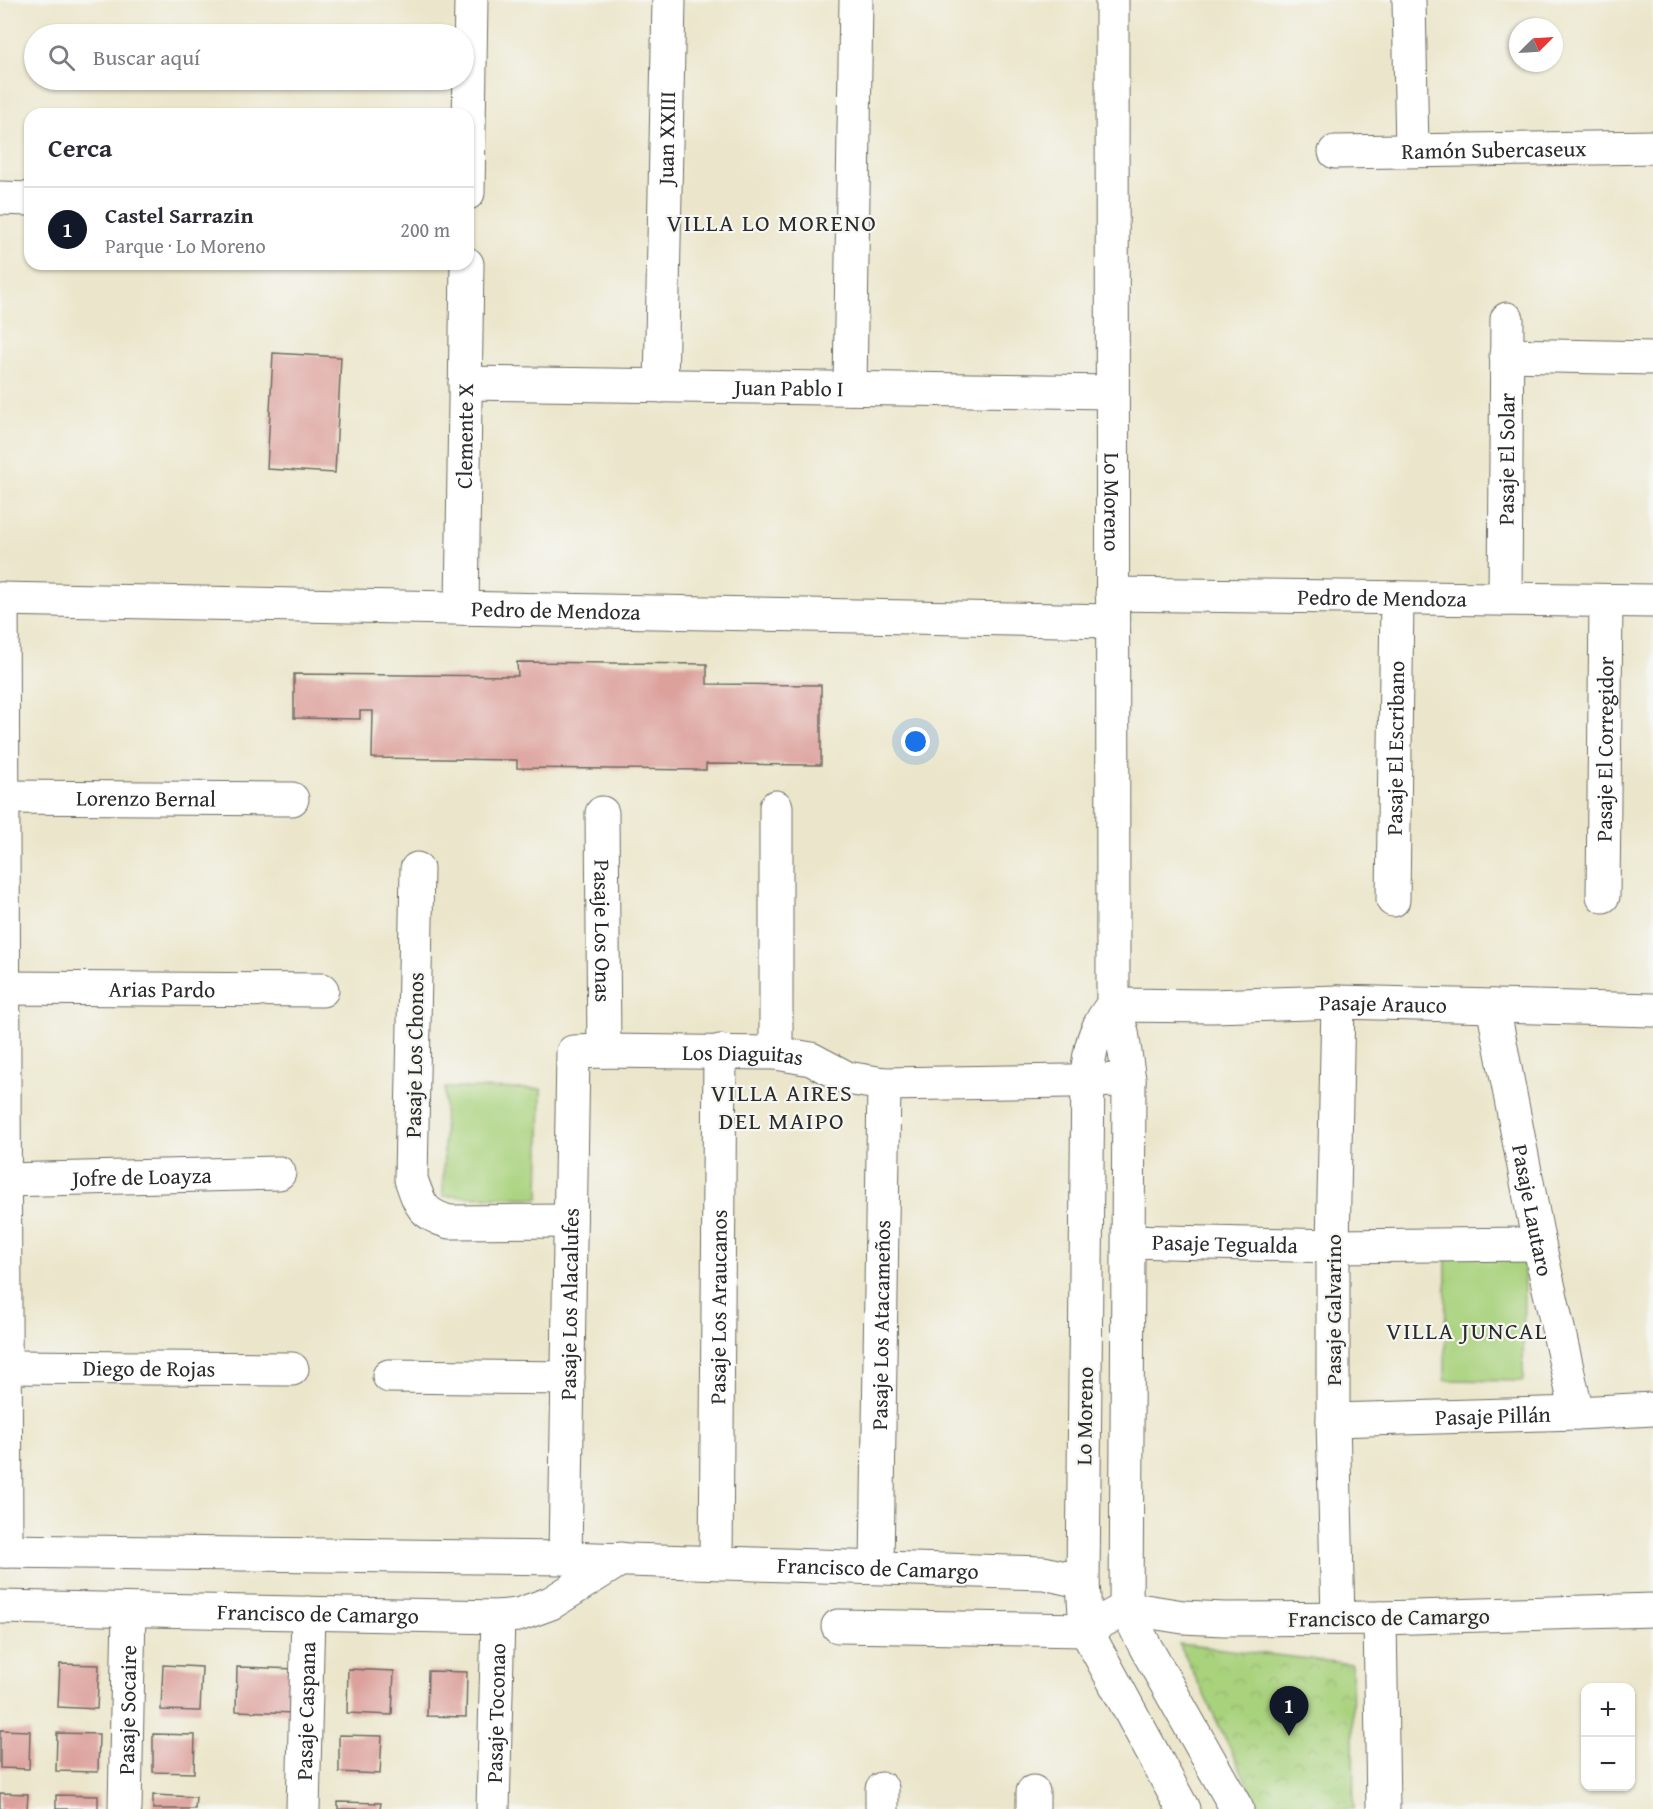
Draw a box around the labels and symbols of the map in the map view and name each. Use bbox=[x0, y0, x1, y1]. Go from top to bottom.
north arrow bbox=[1509, 18, 1563, 72]
street label: Juan XXIII bbox=[649, 91, 683, 188]
street label: Ramón Subercaseux bbox=[1401, 132, 1587, 167]
district label: VILLA LO MORENO bbox=[667, 205, 877, 240]
street label: Juan Pablo I bbox=[731, 371, 844, 404]
street label: Clemente X bbox=[448, 383, 481, 489]
street label: Pasaje El Solar bbox=[1490, 393, 1522, 525]
street label: Lo Moreno bbox=[1096, 453, 1129, 551]
street label: Pedro de Mendoza bbox=[1297, 580, 1467, 615]
street label: Pedro de Mendoza bbox=[471, 592, 641, 628]
street label: Pasaje El Corregidor bbox=[1588, 656, 1621, 842]
street label: Pasaje El Escribano bbox=[1378, 660, 1412, 836]
your location bbox=[901, 727, 930, 756]
street label: Lorenzo Bernal bbox=[76, 782, 216, 814]
street label: Pasaje Los Onas bbox=[586, 859, 620, 1003]
street label: Pasaje Los Chonos bbox=[397, 972, 431, 1138]
street label: Arias Pardo bbox=[109, 973, 215, 1005]
street label: Pasaje Arauco bbox=[1318, 986, 1447, 1021]
street label: Los Diaguitas bbox=[682, 1036, 806, 1073]
district label: VILLA AIRES DEL MAIPO bbox=[711, 1075, 853, 1138]
street label: Pasaje Lautaro bbox=[1504, 1142, 1562, 1279]
street label: Jofre de Loayza bbox=[69, 1159, 213, 1194]
street label: Pasaje Los Alacalufes bbox=[551, 1208, 587, 1400]
street label: Pasaje Los Araucanos bbox=[701, 1209, 735, 1405]
street label: Pasaje Los Atacameños bbox=[863, 1220, 898, 1430]
street label: Pasaje Tegualda bbox=[1152, 1226, 1299, 1261]
street label: Pasaje Galvarino bbox=[1317, 1234, 1349, 1386]
district label: VILLA JUNCAL bbox=[1386, 1313, 1548, 1348]
street label: Diego de Rojas bbox=[82, 1352, 216, 1384]
street label: Lo Moreno bbox=[1067, 1366, 1101, 1466]
street label: Pasaje Pillán bbox=[1435, 1398, 1552, 1433]
street label: Francisco de Camargo bbox=[776, 1549, 979, 1587]
street label: Francisco de Camargo bbox=[217, 1595, 419, 1631]
street label: Francisco de Camargo bbox=[1288, 1599, 1490, 1635]
street label: Pasaje Caspana bbox=[288, 1641, 323, 1781]
street label: Pasaje Toconao bbox=[478, 1643, 513, 1784]
street label: Pasaje Socaire bbox=[110, 1645, 144, 1775]
pin: 1 bbox=[1270, 1686, 1308, 1736]

